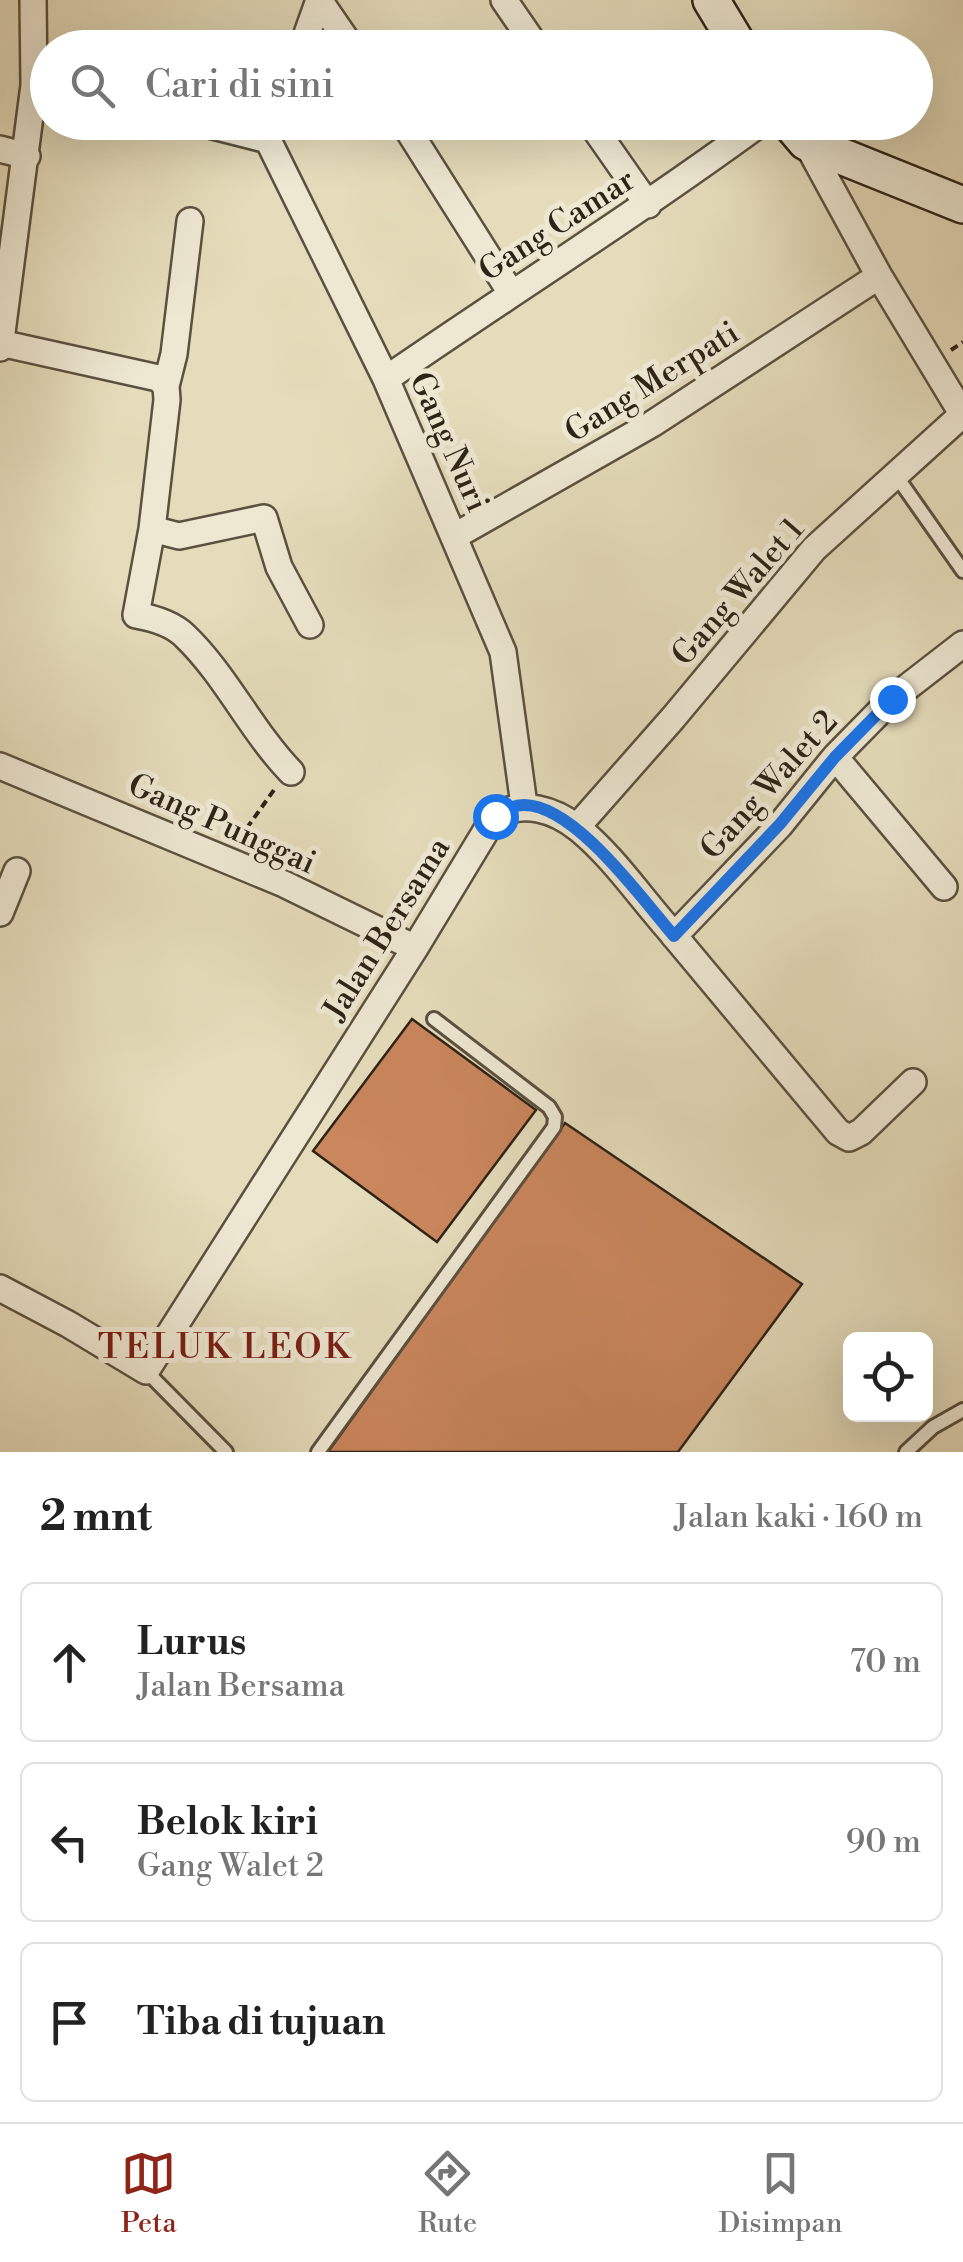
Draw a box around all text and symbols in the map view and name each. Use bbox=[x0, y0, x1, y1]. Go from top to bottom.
search box bbox=[30, 30, 933, 140]
icon: search bbox=[65, 58, 120, 113]
text: Cari di sini bbox=[145, 62, 334, 109]
street label: Gang Camar bbox=[471, 160, 643, 290]
street label: Gang Merpati bbox=[558, 313, 746, 451]
street label: Gang Nuri bbox=[400, 366, 498, 518]
street label: Gang Walet 1 bbox=[663, 510, 813, 674]
route end bbox=[870, 677, 916, 723]
street label: Gang Walet 2 bbox=[692, 702, 846, 868]
street label: Gang Punggai bbox=[122, 765, 322, 883]
route start bbox=[473, 794, 519, 840]
street label: Jalan Bersama bbox=[314, 830, 459, 1029]
district label: TELUK LEOK bbox=[98, 1326, 352, 1369]
map controls bbox=[843, 1332, 933, 1422]
button: locate bbox=[843, 1332, 933, 1422]
text: 2 mnt bbox=[40, 1491, 152, 1544]
text: Jalan kaki · 160 m bbox=[674, 1497, 923, 1537]
text: Lurus bbox=[137, 1619, 246, 1666]
icon: ahead bbox=[42, 1635, 97, 1690]
text: 70 m bbox=[850, 1642, 921, 1682]
text: Jalan Bersama bbox=[137, 1666, 345, 1706]
text: Belok kiri bbox=[137, 1799, 318, 1846]
icon: left bbox=[42, 1815, 97, 1870]
text: 90 m bbox=[846, 1822, 921, 1862]
text: Gang Walet 2 bbox=[137, 1846, 324, 1886]
icon: arrive bbox=[42, 1995, 97, 2050]
text: Tiba di tujuan bbox=[137, 1999, 385, 2046]
tab: Peta bbox=[121, 2146, 177, 2241]
tab: Rute bbox=[418, 2146, 477, 2241]
tab: Disimpan bbox=[718, 2146, 842, 2241]

